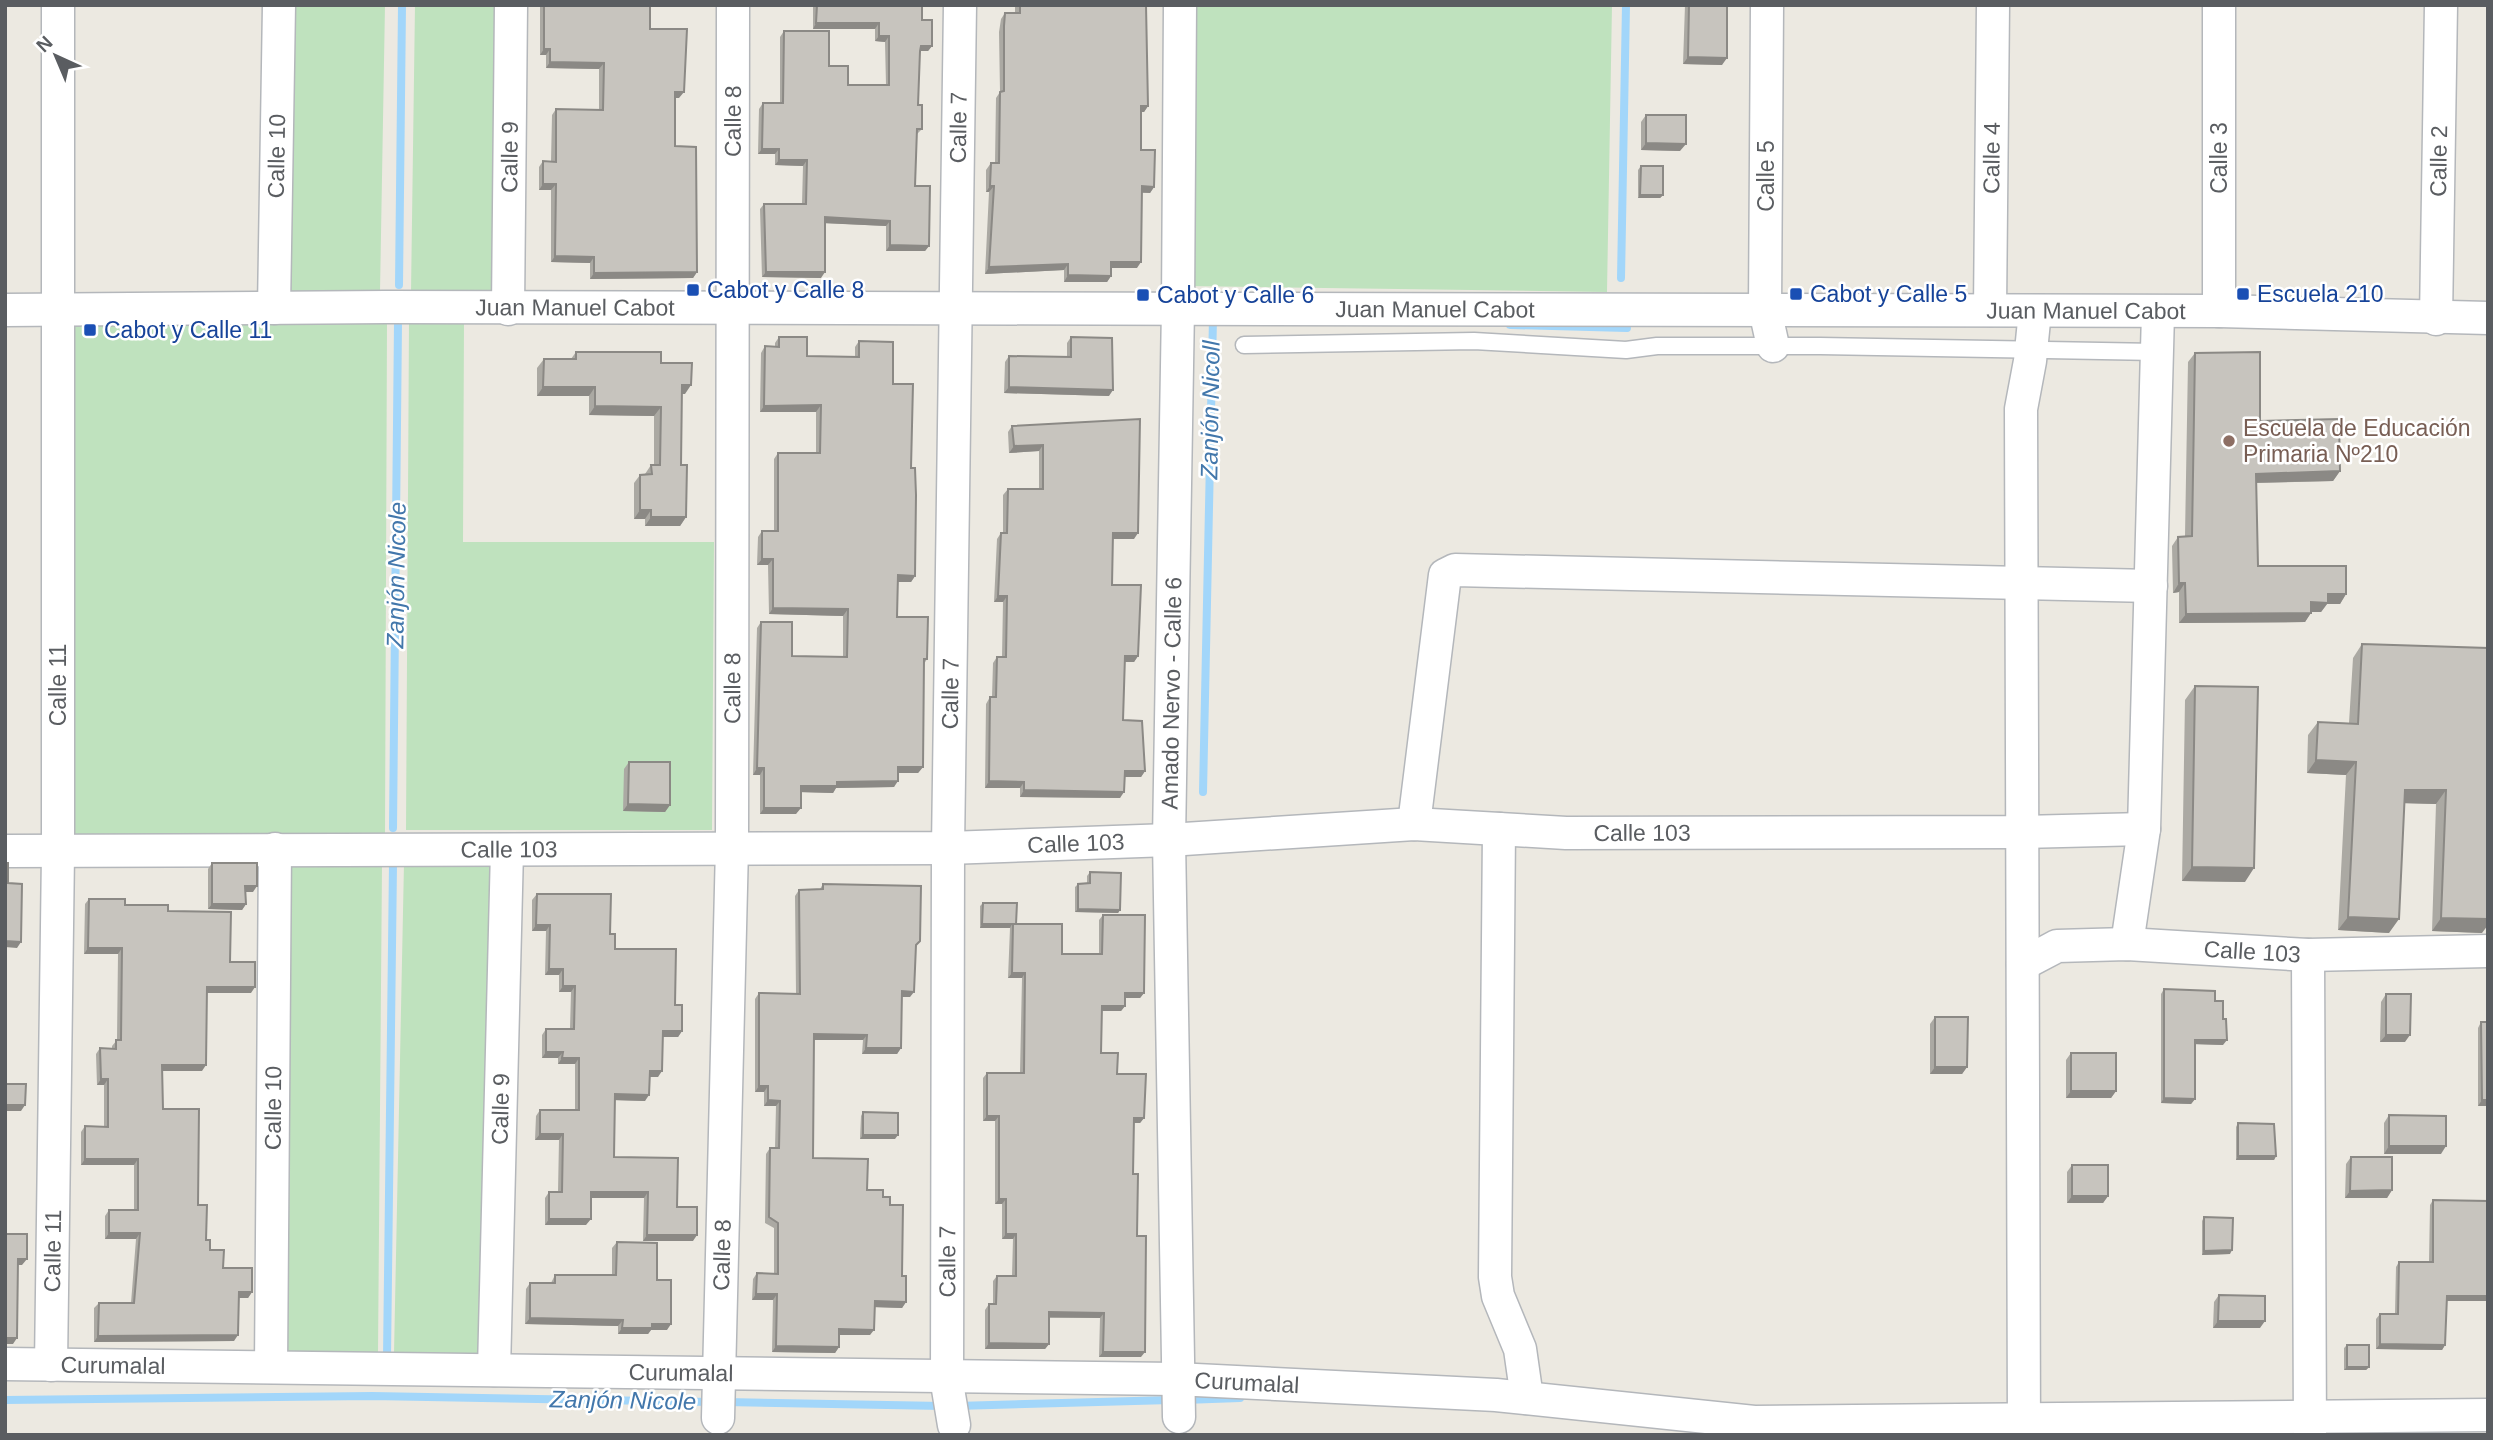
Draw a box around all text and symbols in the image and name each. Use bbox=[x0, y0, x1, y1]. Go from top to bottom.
north arrow bbox=[21, 21, 91, 91]
text: N bbox=[32, 32, 57, 56]
street label: Calle 8 bbox=[720, 85, 746, 157]
street label: Calle 7 bbox=[945, 92, 972, 164]
street label: Calle 10 bbox=[263, 114, 290, 198]
street label: Calle 9 bbox=[496, 121, 523, 193]
street label: Calle 4 bbox=[1978, 122, 2005, 194]
street label: Calle 3 bbox=[2206, 122, 2232, 194]
street label: Calle 2 bbox=[2425, 125, 2452, 197]
street label: Calle 5 bbox=[1753, 140, 1779, 212]
place label: Cabot y Calle 8 bbox=[707, 277, 864, 303]
place label: Cabot y Calle 5 bbox=[1810, 281, 1967, 307]
place label: Escuela 210 bbox=[2257, 281, 2384, 307]
marker: Cabot y Calle 8 bbox=[685, 282, 701, 298]
place label: Cabot y Calle 6 bbox=[1157, 282, 1314, 308]
marker: Cabot y Calle 5 bbox=[1788, 286, 1804, 302]
marker: Escuela 210 bbox=[2235, 286, 2251, 302]
marker: Cabot y Calle 6 bbox=[1135, 287, 1151, 303]
street label: Juan Manuel Cabot bbox=[475, 294, 675, 321]
street label: Juan Manuel Cabot bbox=[1335, 296, 1535, 323]
street label: Juan Manuel Cabot bbox=[1986, 297, 2186, 324]
place label: Cabot y Calle 11 bbox=[104, 317, 272, 343]
marker: Cabot y Calle 11 bbox=[82, 322, 98, 338]
water label: Zanjón Nicoll bbox=[1195, 340, 1225, 481]
place label: Escuela de Educación Primaria Nº210 bbox=[2243, 415, 2471, 467]
marker: Escuela de Educación Primaria Nº210 bbox=[2221, 433, 2237, 449]
water label: Zanjón Nicole bbox=[381, 501, 411, 650]
street label: Amado Nervo - Calle 6 bbox=[1157, 577, 1186, 810]
street label: Calle 11 bbox=[45, 644, 71, 726]
street label: Calle 8 bbox=[719, 652, 745, 724]
street label: Calle 7 bbox=[937, 658, 964, 730]
street label: Calle 103 bbox=[1593, 820, 1691, 846]
street label: Calle 103 bbox=[1027, 829, 1125, 858]
street label: Calle 103 bbox=[460, 836, 558, 863]
street label: Calle 103 bbox=[2203, 936, 2302, 968]
street label: Calle 10 bbox=[260, 1066, 286, 1150]
street label: Calle 9 bbox=[487, 1073, 514, 1145]
street label: Calle 11 bbox=[39, 1209, 66, 1293]
street label: Calle 8 bbox=[708, 1219, 736, 1291]
street label: Calle 7 bbox=[934, 1226, 960, 1297]
street label: Curumalal bbox=[60, 1352, 166, 1379]
street label: Curumalal bbox=[628, 1359, 734, 1386]
street label: Curumalal bbox=[1194, 1367, 1300, 1398]
water label: Zanjón Nicole bbox=[548, 1385, 697, 1415]

